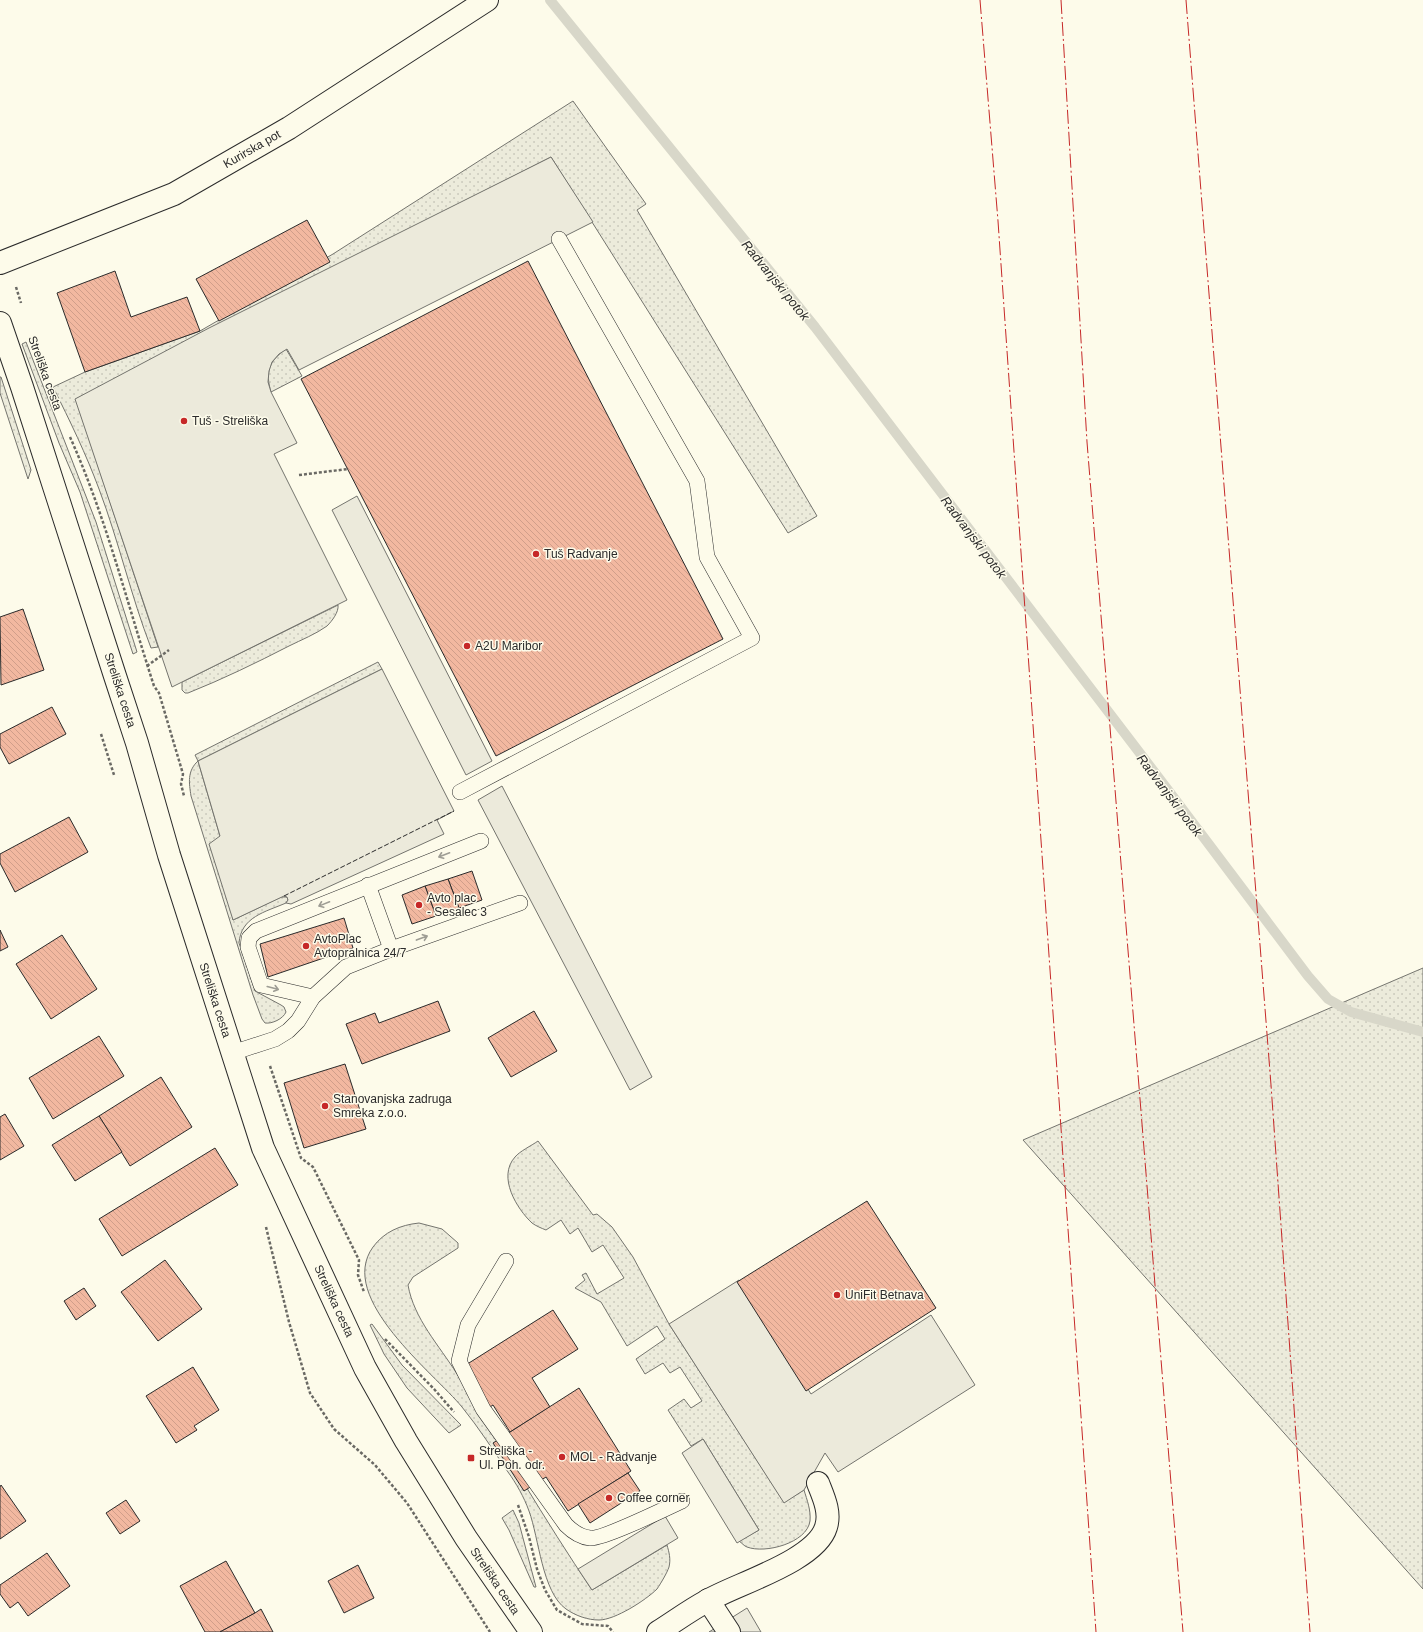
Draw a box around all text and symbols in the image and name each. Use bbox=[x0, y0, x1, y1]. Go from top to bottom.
street label: Kurirska pot bbox=[221, 127, 284, 171]
water label: Radvanjski potok bbox=[739, 237, 814, 325]
street label: Streliška cesta bbox=[25, 334, 65, 412]
place label: Tuš - Streliška bbox=[192, 414, 269, 428]
marker: Tuš - Streliška bbox=[179, 416, 189, 426]
water label: Radvanjski potok bbox=[938, 493, 1010, 583]
place label: Tuš Radvanje bbox=[544, 547, 618, 561]
marker: Tuš Radvanje bbox=[531, 549, 541, 559]
place label: A2U Maribor bbox=[475, 639, 542, 653]
marker: A2U Maribor bbox=[462, 641, 472, 651]
street label: Streliška cesta bbox=[101, 651, 139, 730]
water label: Radvanjski potok bbox=[1134, 751, 1206, 841]
one-way arrow bbox=[439, 852, 451, 860]
place label: Avto plac - Sesalec 3 bbox=[427, 891, 487, 919]
marker: Avto plac - Sesalec 3 bbox=[414, 900, 424, 910]
one-way arrow bbox=[318, 901, 330, 909]
place label: AvtoPlac Avtopralnica 24/7 bbox=[314, 932, 407, 960]
one-way arrow bbox=[416, 934, 428, 942]
marker: AvtoPlac Avtopralnica 24/7 bbox=[301, 941, 311, 951]
street label: Streliška cesta bbox=[196, 961, 234, 1040]
one-way arrow bbox=[266, 985, 279, 992]
place label: Stanovanjska zadruga Smreka z.o.o. bbox=[333, 1092, 452, 1120]
marker: Stanovanjska zadruga Smreka z.o.o. bbox=[320, 1101, 330, 1111]
street label: Streliška cesta bbox=[311, 1263, 357, 1340]
place label: UniFit Betnava bbox=[845, 1288, 924, 1302]
marker: UniFit Betnava bbox=[832, 1290, 842, 1300]
place label: Streliška - Ul. Poh. odr. bbox=[479, 1444, 545, 1472]
place label: MOL - Radvanje bbox=[570, 1450, 657, 1464]
marker: MOL - Radvanje bbox=[557, 1452, 567, 1462]
marker: Streliška - Ul. Poh. odr. bbox=[466, 1453, 476, 1463]
place label: Coffee corner bbox=[617, 1491, 690, 1505]
marker: Coffee corner bbox=[604, 1493, 614, 1503]
street label: Streliška cesta bbox=[467, 1545, 523, 1618]

